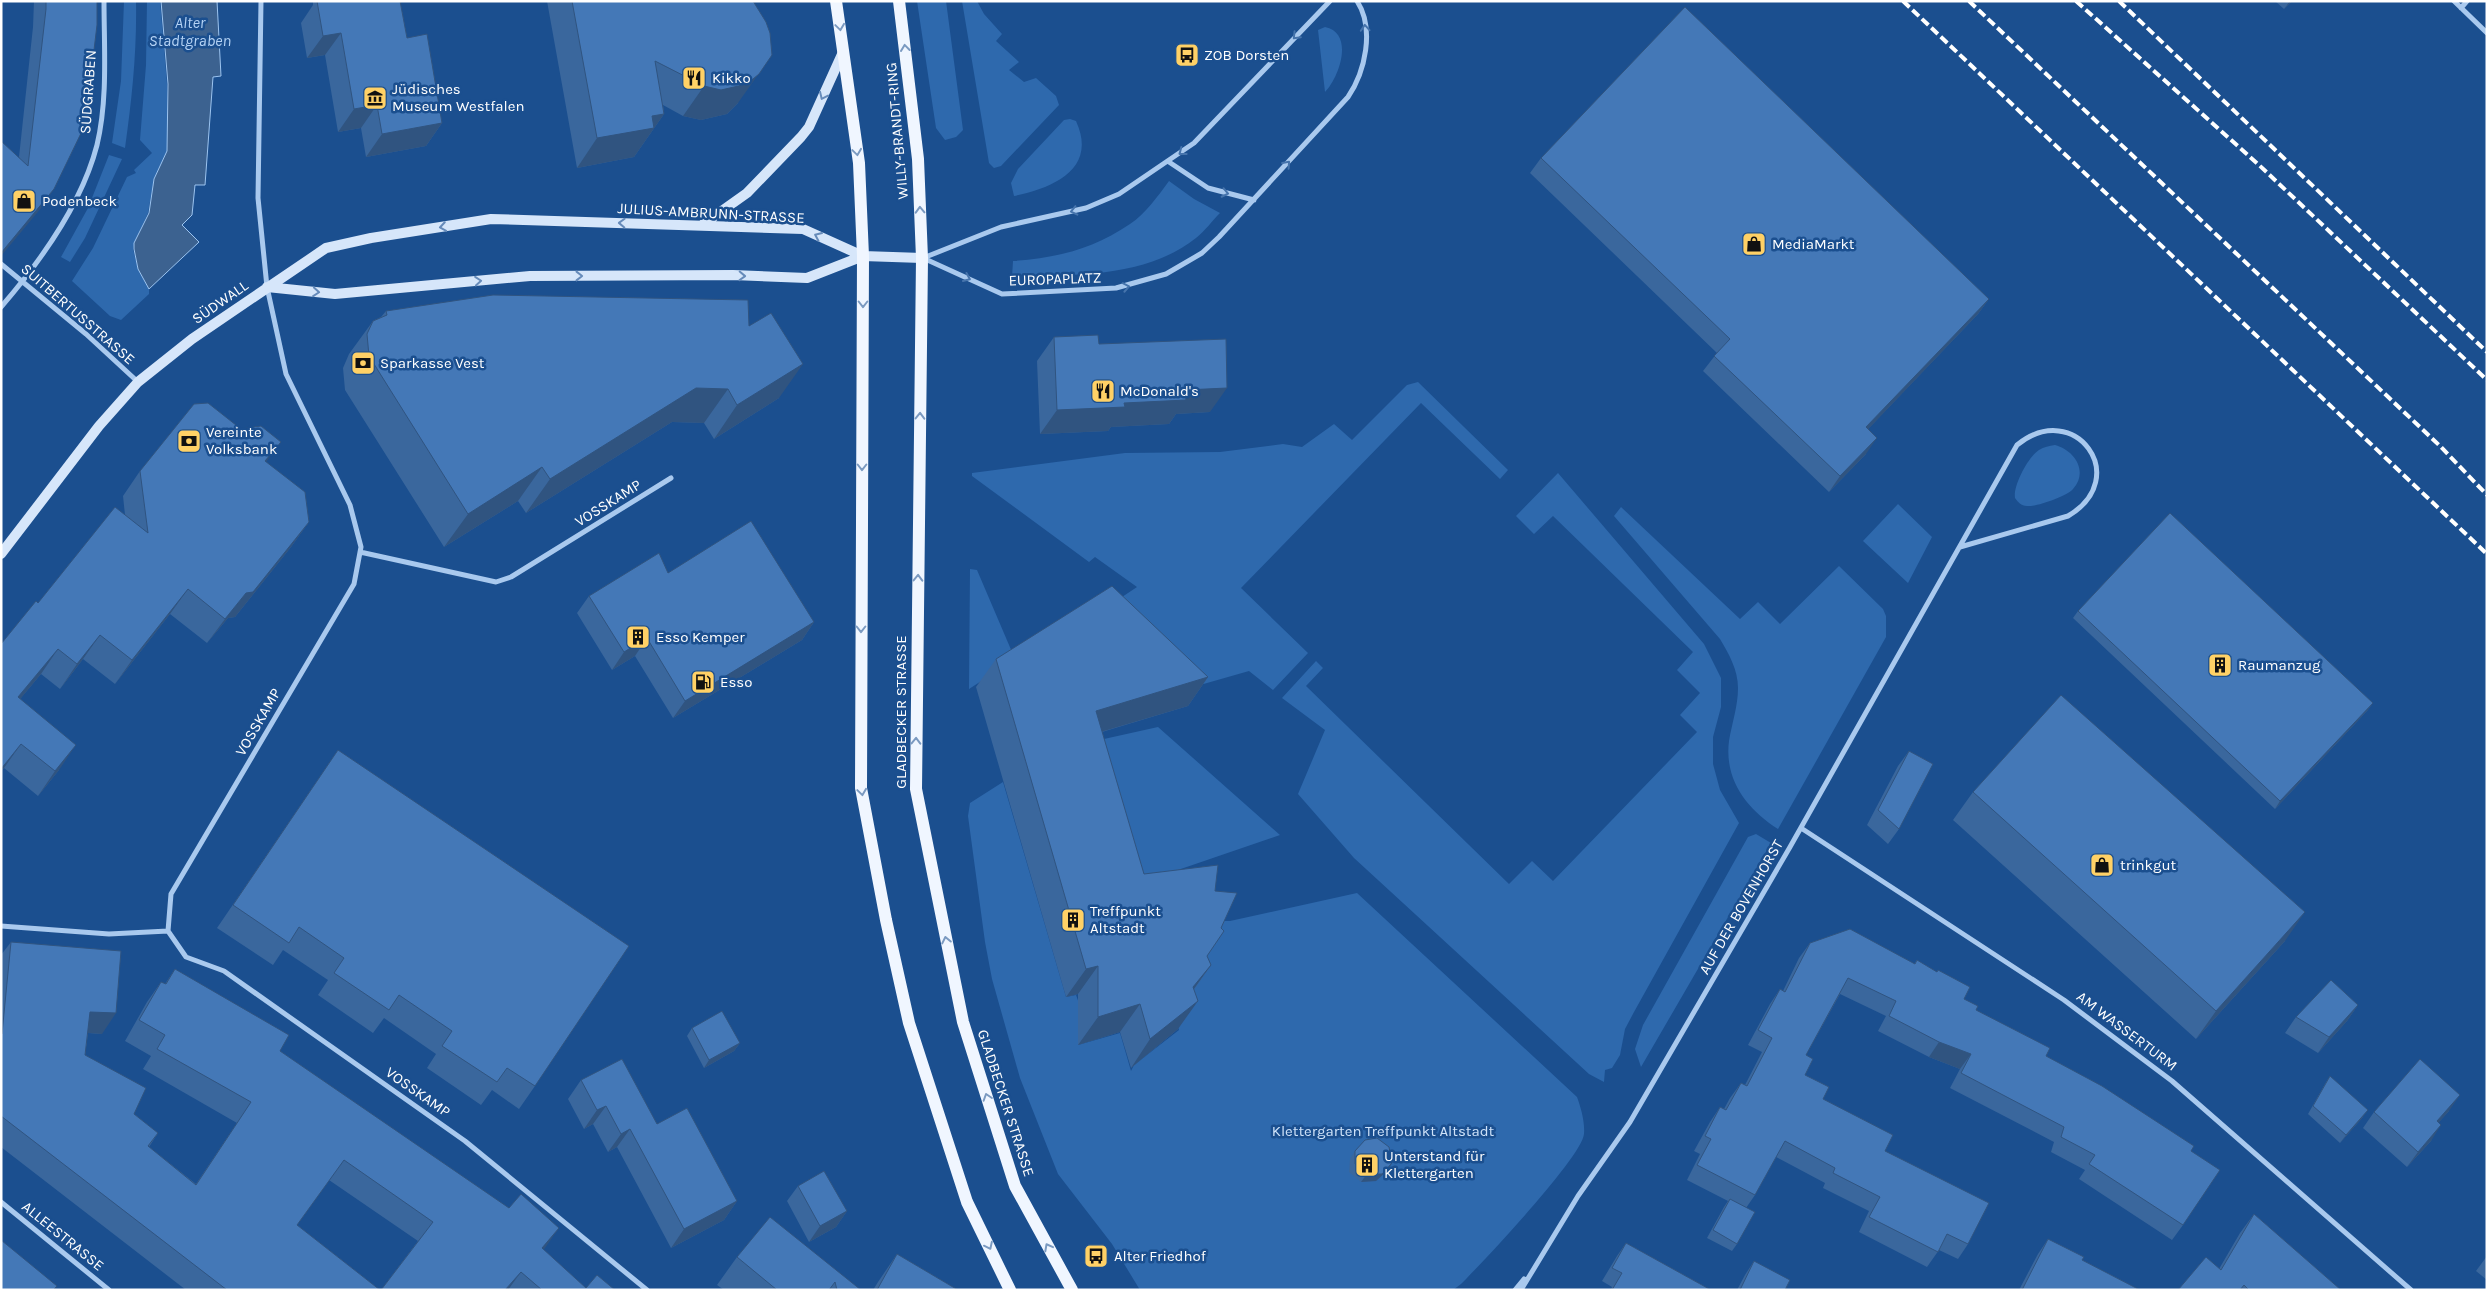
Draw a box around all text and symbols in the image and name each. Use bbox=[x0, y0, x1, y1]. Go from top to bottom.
water label: Alter Stadtgraben bbox=[149, 13, 231, 50]
one-way arrow bbox=[834, 23, 845, 31]
one-way arrow bbox=[1359, 24, 1370, 32]
one-way arrow bbox=[1293, 31, 1302, 40]
bus stop icon: ZOB Dorsten bbox=[1174, 42, 1200, 68]
one-way arrow bbox=[900, 44, 911, 52]
place label: ZOB Dorsten bbox=[1204, 46, 1289, 64]
street label: SÜDGRABEN bbox=[76, 49, 100, 135]
street label: WILLY-BRANDT-RING bbox=[882, 62, 912, 200]
restaurant icon: Kikko bbox=[681, 65, 707, 91]
place label: Kikko bbox=[712, 69, 751, 87]
place label: Jüdisches Museum Westfalen bbox=[392, 80, 525, 115]
museum icon: Jüdisches Museum Westfalen bbox=[362, 85, 388, 111]
one-way arrow bbox=[819, 91, 829, 100]
one-way arrow bbox=[1178, 146, 1188, 155]
one-way arrow bbox=[852, 148, 862, 157]
one-way arrow bbox=[1281, 161, 1290, 170]
one-way arrow bbox=[1221, 187, 1230, 198]
shop icon: Podenbeck bbox=[11, 188, 37, 214]
place label: Podenbeck bbox=[42, 192, 117, 210]
street label: JULIUS-AMBRUNN-STRASSE bbox=[617, 199, 805, 227]
one-way arrow bbox=[915, 205, 925, 213]
one-way arrow bbox=[1069, 205, 1078, 216]
one-way arrow bbox=[618, 218, 626, 228]
one-way arrow bbox=[439, 221, 448, 231]
one-way arrow bbox=[814, 231, 823, 242]
shop icon: MediaMarkt bbox=[1741, 231, 1767, 257]
place label: MediaMarkt bbox=[1772, 235, 1855, 253]
street label: SUITBERTUSSTRASSE bbox=[17, 260, 139, 368]
street label: EUROPAPLATZ bbox=[1008, 268, 1102, 290]
one-way arrow bbox=[738, 270, 746, 281]
one-way arrow bbox=[576, 271, 583, 281]
one-way arrow bbox=[962, 272, 971, 282]
street label: SÜDWALL bbox=[188, 276, 252, 328]
one-way arrow bbox=[474, 276, 482, 287]
one-way arrow bbox=[1121, 282, 1130, 292]
one-way arrow bbox=[312, 286, 320, 297]
one-way arrow bbox=[858, 301, 868, 309]
bank icon: Sparkasse Vest bbox=[350, 350, 376, 376]
place label: Sparkasse Vest bbox=[380, 354, 485, 372]
restaurant icon: McDonald's bbox=[1090, 378, 1116, 404]
place label: McDonald's bbox=[1120, 382, 1199, 400]
one-way arrow bbox=[915, 412, 925, 420]
place label: Vereinte Volksbank bbox=[206, 423, 277, 458]
bank icon: Vereinte Volksbank bbox=[176, 428, 202, 454]
one-way arrow bbox=[857, 464, 867, 471]
street label: VOSSKAMP bbox=[571, 476, 645, 530]
one-way arrow bbox=[913, 574, 923, 582]
building icon: Esso Kemper bbox=[625, 624, 651, 650]
one-way arrow bbox=[856, 626, 866, 634]
place label: Esso Kemper bbox=[656, 628, 745, 646]
street label: GLADBECKER STRASSE bbox=[892, 635, 910, 789]
building icon: Raumanzug bbox=[2207, 652, 2233, 678]
place label: Raumanzug bbox=[2238, 656, 2321, 674]
fuel station icon: Esso bbox=[690, 669, 716, 695]
place label: Esso bbox=[720, 673, 752, 691]
street label: VOSSKAMP bbox=[231, 685, 285, 759]
one-way arrow bbox=[911, 736, 921, 744]
one-way arrow bbox=[856, 788, 867, 796]
street label: AUF DER BOVENHORST bbox=[1695, 836, 1787, 977]
shop icon: trinkgut bbox=[2089, 852, 2115, 878]
place label: trinkgut bbox=[2120, 856, 2177, 874]
place label: Treffpunkt Altstadt bbox=[1090, 902, 1161, 937]
building icon: Treffpunkt Altstadt bbox=[1060, 907, 1086, 933]
one-way arrow bbox=[942, 936, 952, 945]
street label: AM WASSERTURM bbox=[2073, 987, 2181, 1075]
street label: GLADBECKER STRASSE bbox=[974, 1027, 1038, 1179]
street label: VOSSKAMP bbox=[382, 1063, 454, 1121]
one-way arrow bbox=[983, 1094, 993, 1102]
park label: Klettergarten Treffpunkt Altstadt bbox=[1272, 1122, 1495, 1140]
place label: Unterstand für Klettergarten bbox=[1384, 1147, 1485, 1182]
building icon: Unterstand für Klettergarten bbox=[1354, 1152, 1380, 1178]
street label: ALLEESTRASSE bbox=[18, 1197, 108, 1275]
one-way arrow bbox=[983, 1241, 993, 1250]
one-way arrow bbox=[1045, 1243, 1055, 1252]
bus stop icon: Alter Friedhof bbox=[1083, 1243, 1109, 1269]
place label: Alter Friedhof bbox=[1114, 1247, 1207, 1265]

